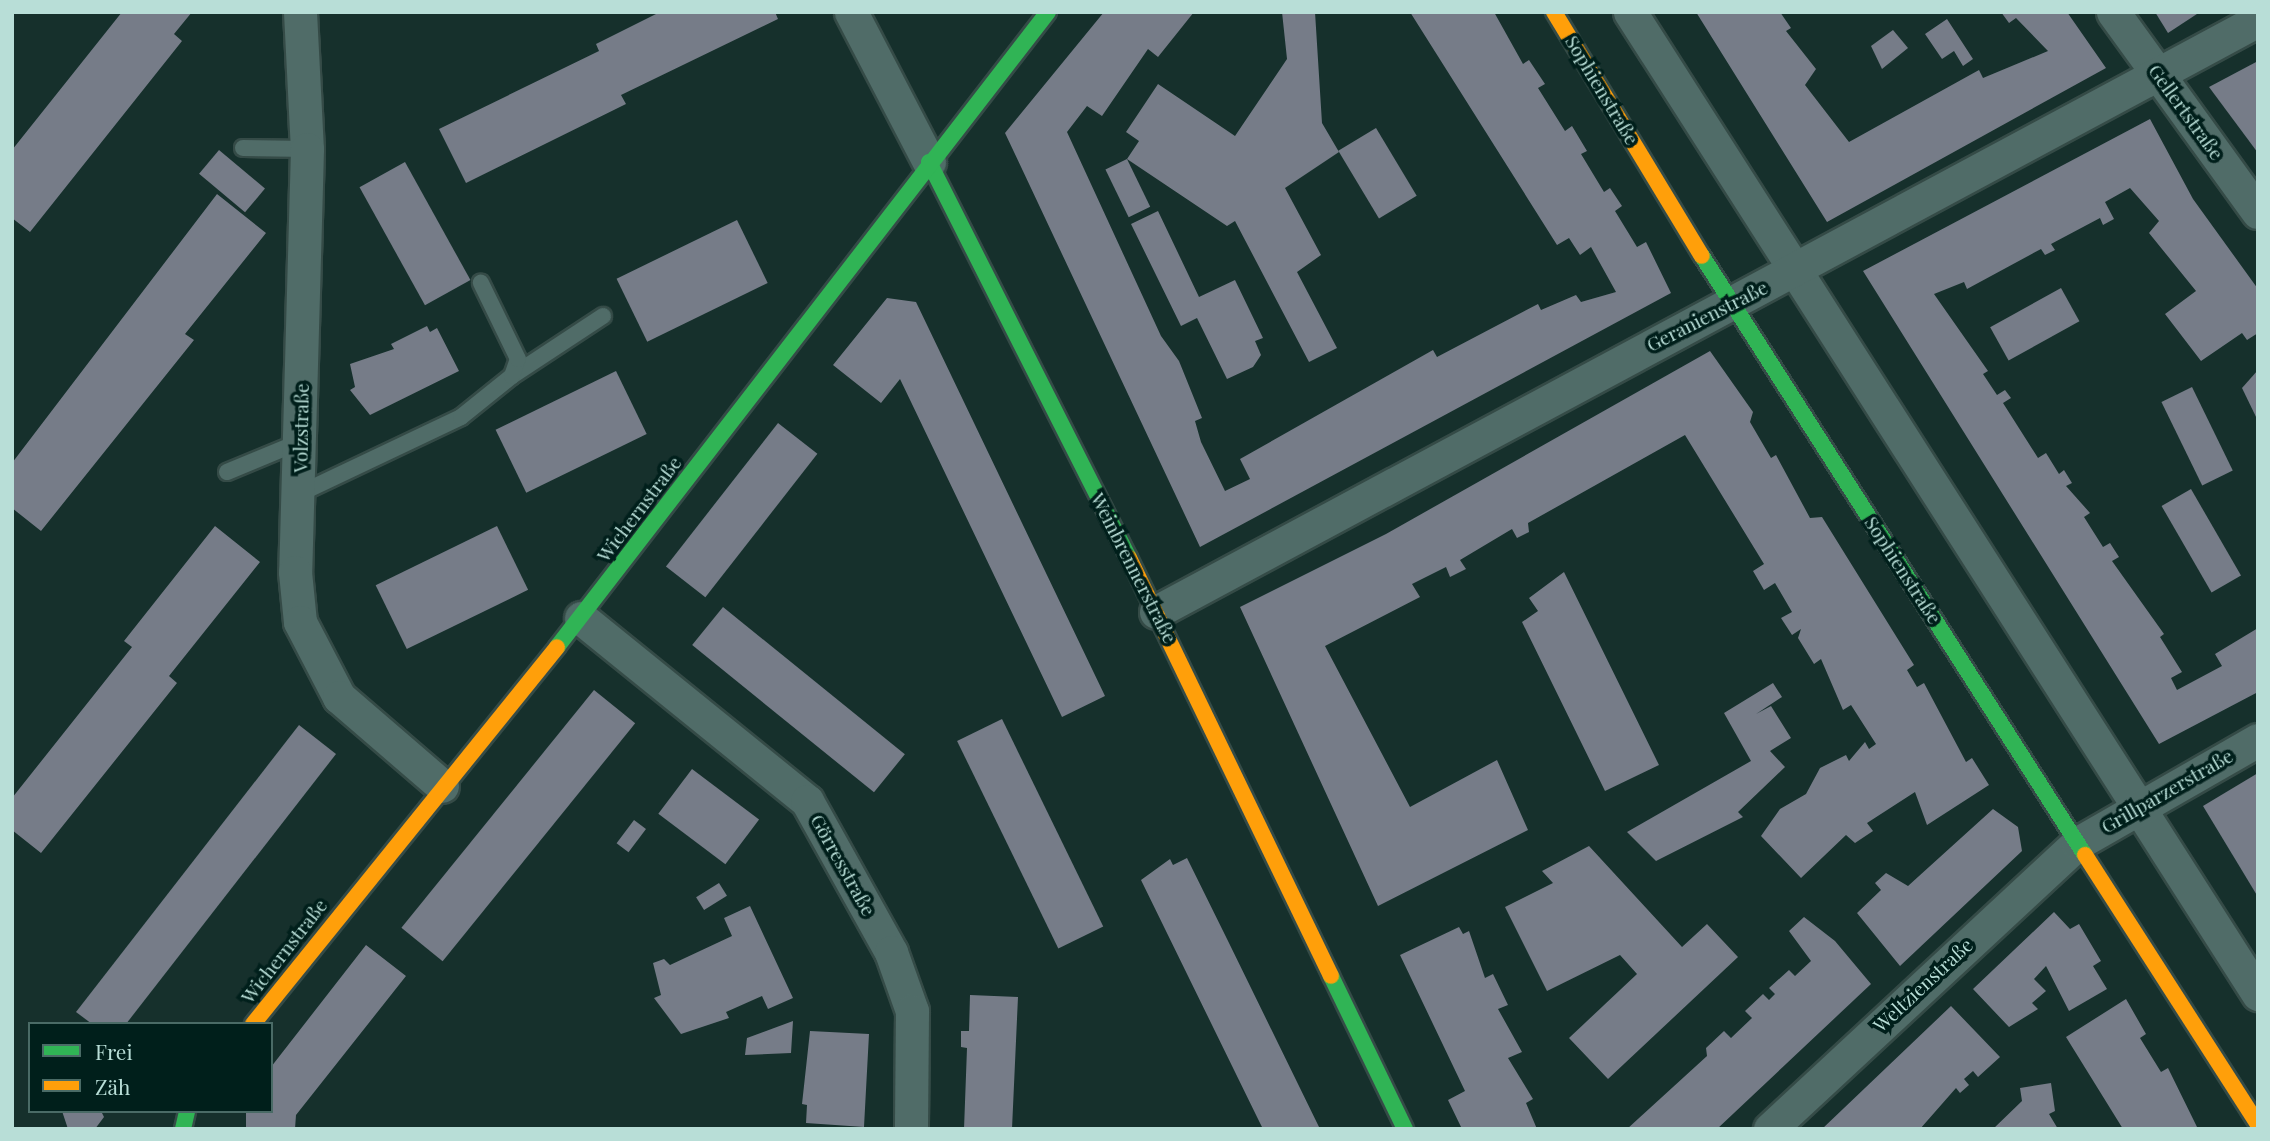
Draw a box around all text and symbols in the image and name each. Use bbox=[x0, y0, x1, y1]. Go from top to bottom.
street label: Sophienstraße bbox=[1560, 31, 1644, 149]
street label: Gellertstraße bbox=[2144, 60, 2228, 164]
street label: Geranienstraße bbox=[1643, 276, 1771, 356]
street label: Volzstraße bbox=[289, 383, 313, 473]
street label: Wichernstraße bbox=[592, 452, 686, 566]
street label: Weinbrennerstraße bbox=[1086, 489, 1182, 647]
street label: Sophienstraße bbox=[1860, 512, 1946, 628]
street label: Grillparzerstraße bbox=[2097, 744, 2237, 838]
street label: Görresstraße bbox=[806, 810, 880, 920]
street label: Wichernstraße bbox=[236, 894, 332, 1008]
street label: Weltzienstraße bbox=[1869, 933, 1977, 1037]
legend bbox=[28, 1022, 273, 1113]
text: Frei bbox=[95, 1037, 133, 1065]
text: Zäh bbox=[95, 1072, 130, 1100]

